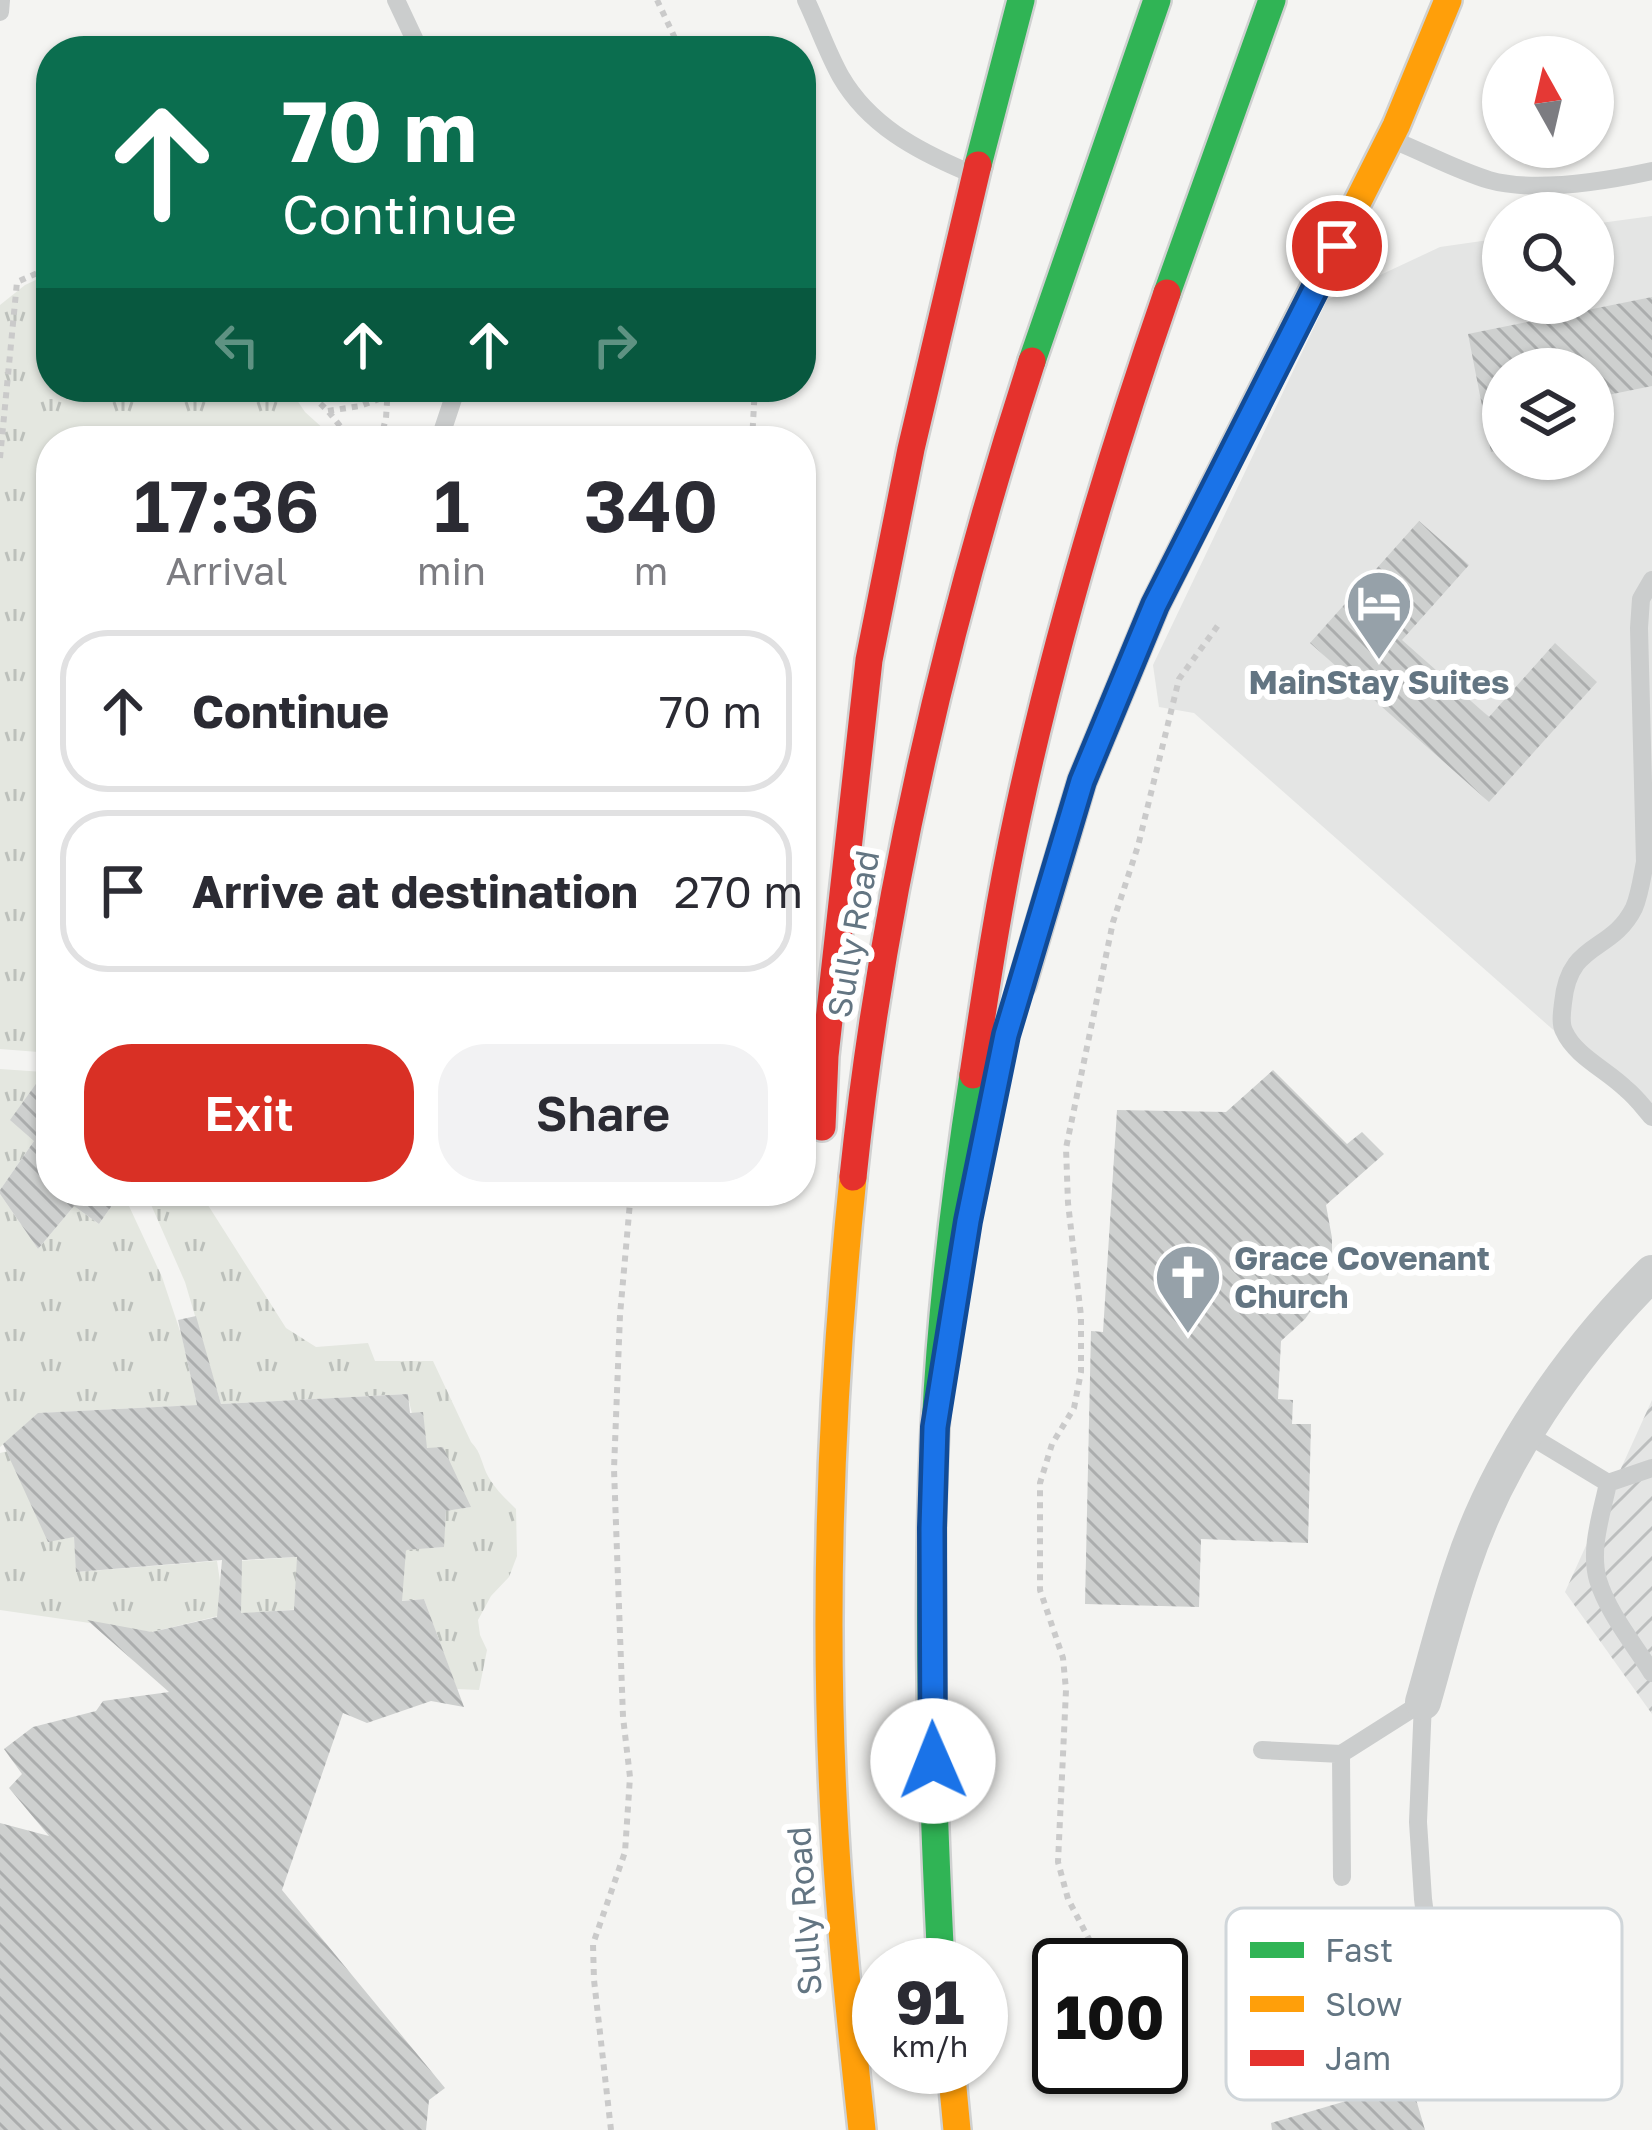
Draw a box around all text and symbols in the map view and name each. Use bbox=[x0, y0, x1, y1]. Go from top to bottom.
north arrow bbox=[1482, 36, 1614, 168]
map controls bbox=[1482, 36, 1614, 480]
text: 70 m bbox=[282, 80, 477, 180]
icon: ahead bbox=[84, 84, 240, 240]
text: Continue bbox=[282, 181, 517, 246]
button: search bbox=[1482, 192, 1614, 324]
pin bbox=[1286, 195, 1388, 297]
icon: arrive bbox=[1304, 213, 1370, 279]
icon: left bbox=[204, 312, 270, 378]
icon: ahead bbox=[330, 312, 396, 378]
icon: ahead bbox=[456, 312, 522, 378]
icon: right bbox=[582, 312, 648, 378]
button: layers bbox=[1482, 348, 1614, 480]
text: 17:36 bbox=[134, 461, 320, 548]
text: 1 bbox=[433, 461, 470, 548]
text: 340 bbox=[584, 461, 718, 548]
text: Arrival bbox=[165, 547, 288, 594]
text: min bbox=[417, 547, 486, 594]
text: m bbox=[634, 547, 668, 594]
hotel icon: MainStay Suites bbox=[1344, 568, 1414, 662]
place label: MainStay Suites bbox=[1248, 662, 1510, 701]
icon: ahead bbox=[90, 678, 156, 744]
text: Continue bbox=[192, 684, 389, 738]
text: 70 m bbox=[659, 684, 762, 738]
street label: Sully Road bbox=[819, 847, 886, 1021]
icon: arrive bbox=[90, 858, 156, 924]
text: Arrive at destination bbox=[192, 864, 638, 918]
text: 270 m bbox=[674, 864, 803, 918]
button: Exit bbox=[84, 1044, 414, 1182]
button: Share bbox=[438, 1044, 768, 1182]
place label: Grace Covenant Church bbox=[1234, 1238, 1490, 1315]
church icon: Grace Covenant Church bbox=[1153, 1242, 1223, 1336]
position arrow bbox=[870, 1698, 996, 1824]
street label: Sully Road bbox=[778, 1825, 829, 1997]
legend bbox=[1226, 1908, 1622, 2100]
text: Fast bbox=[1325, 1930, 1393, 1969]
speed limit sign: 100 bbox=[1032, 1938, 1188, 2094]
text: 91 bbox=[895, 1965, 964, 2037]
text: Slow bbox=[1325, 1984, 1403, 2023]
text: km/h bbox=[892, 2028, 968, 2064]
text: Jam bbox=[1325, 2038, 1391, 2077]

